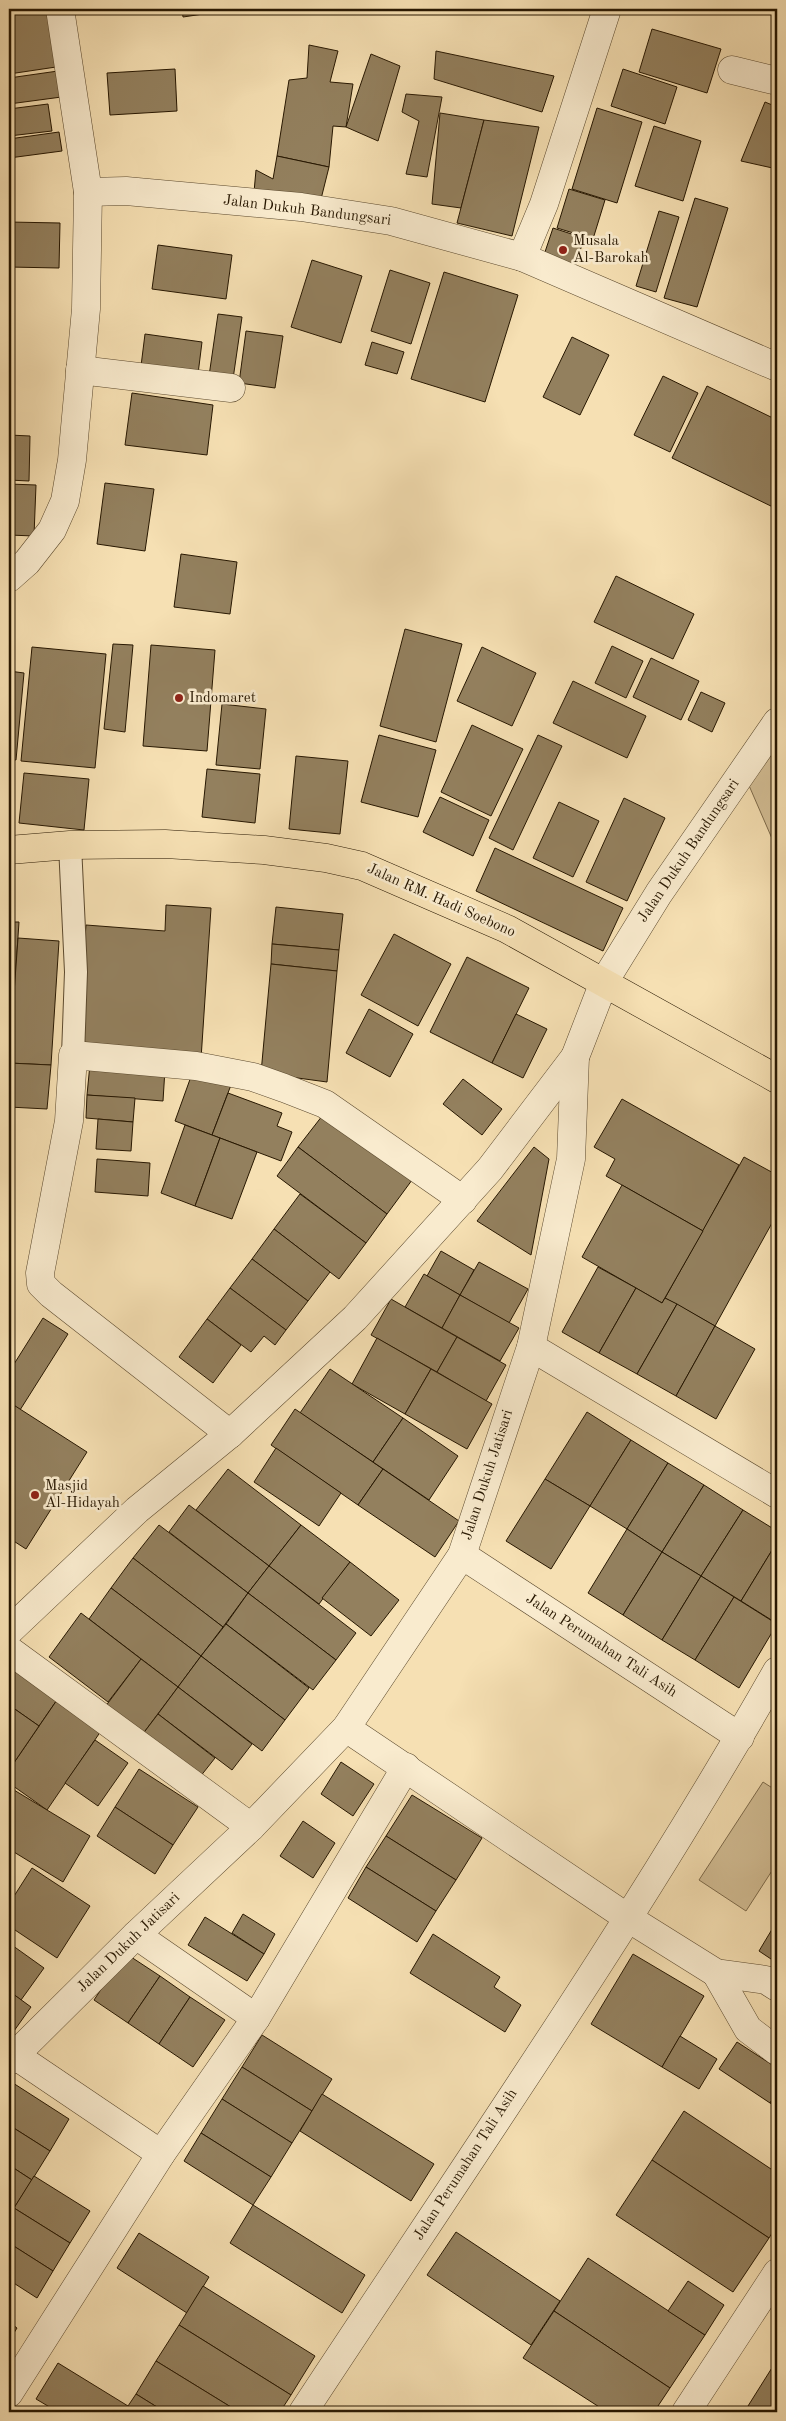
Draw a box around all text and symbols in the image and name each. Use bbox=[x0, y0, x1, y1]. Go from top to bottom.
street label: Jalan Dukuh Bandungsari bbox=[222, 193, 392, 229]
place label: Musala Al-Barokah bbox=[573, 234, 649, 266]
marker: Musala Al-Barokah bbox=[557, 244, 569, 256]
place label: Indomaret bbox=[189, 691, 256, 706]
marker: Indomaret bbox=[173, 692, 185, 704]
street label: Jalan Dukuh Bandungsari bbox=[635, 777, 743, 925]
street label: Jalan RM. Hadi Soebono bbox=[365, 861, 517, 941]
street label: Jalan Dukuh Jatisari bbox=[460, 1408, 516, 1542]
place label: Masjid Al-Hidayah bbox=[45, 1479, 120, 1511]
marker: Masjid Al-Hidayah bbox=[29, 1489, 41, 1501]
street label: Jalan Perumahan Tali Asih bbox=[523, 1592, 679, 1700]
street label: Jalan Dukuh Jatisari bbox=[75, 1890, 183, 1996]
street label: Jalan Perumahan Tali Asih bbox=[412, 2087, 520, 2243]

